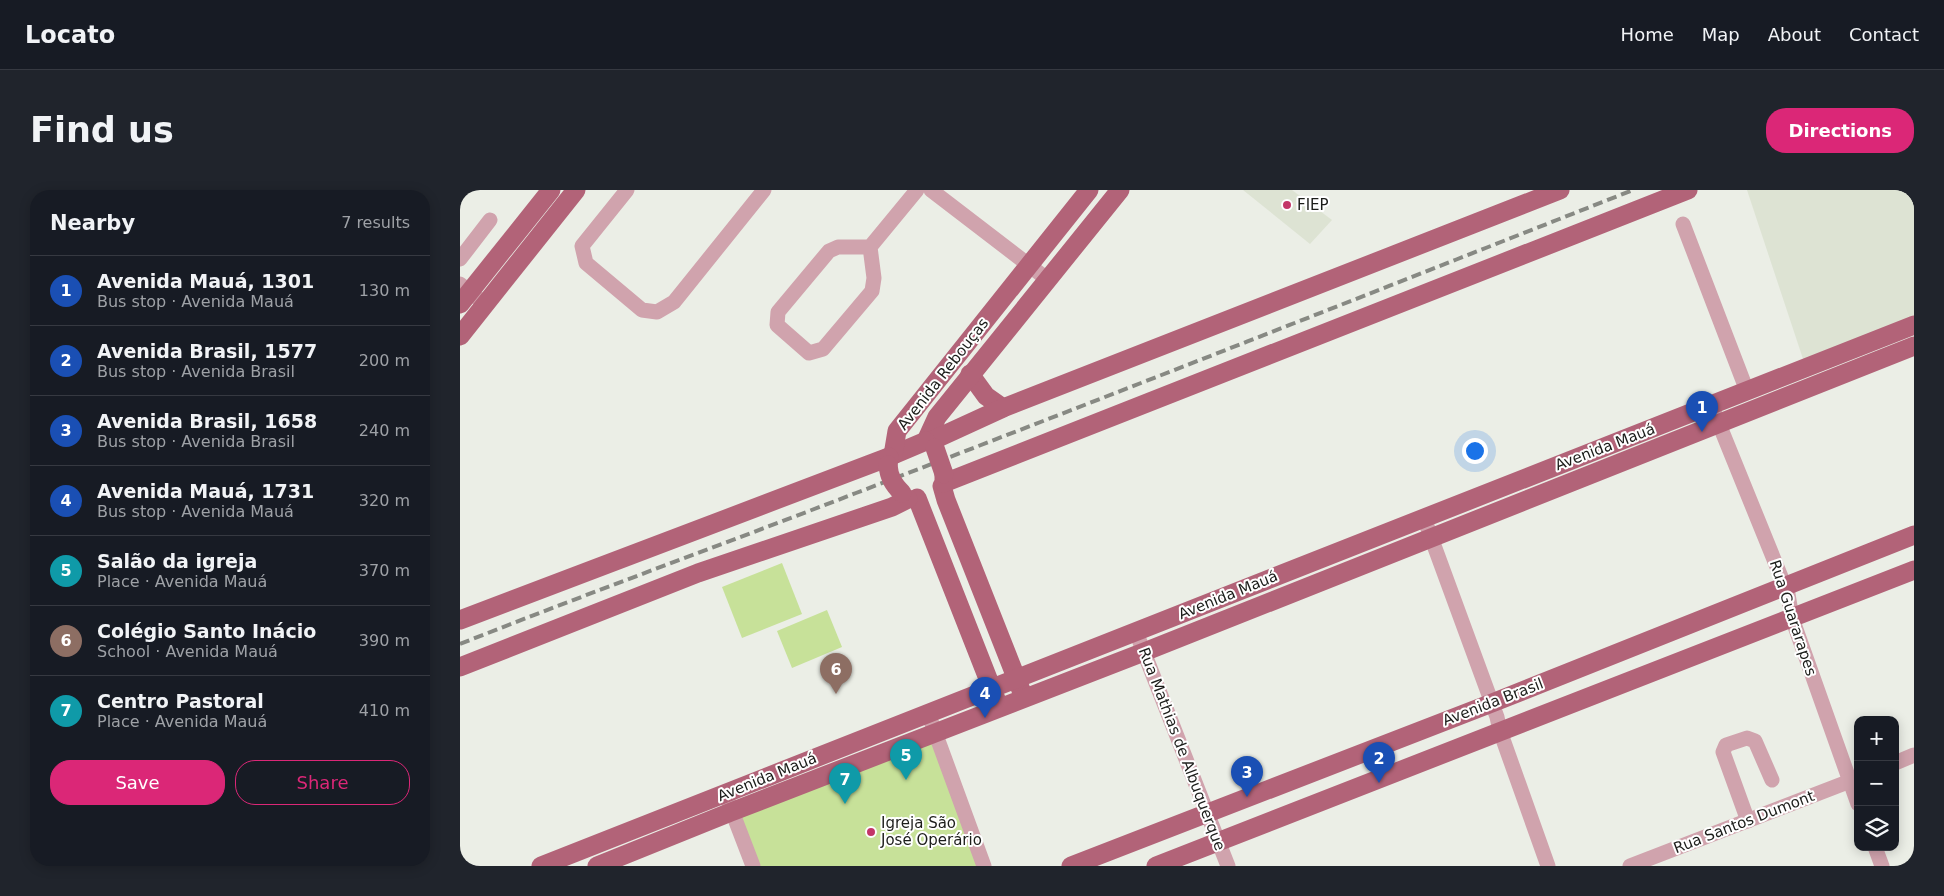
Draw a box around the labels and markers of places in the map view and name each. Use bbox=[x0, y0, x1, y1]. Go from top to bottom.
place label: FIEP bbox=[1297, 196, 1329, 214]
marker: FIEP bbox=[1281, 199, 1293, 211]
pin: 1 bbox=[1686, 391, 1718, 432]
pin: 6 bbox=[820, 653, 852, 694]
pin: 4 bbox=[969, 677, 1001, 718]
pin: 5 bbox=[890, 739, 922, 780]
pin: 2 bbox=[1363, 742, 1395, 783]
pin: 3 bbox=[1231, 756, 1263, 797]
pin: 7 bbox=[829, 763, 861, 804]
place label: Igreja São José Operário bbox=[880, 814, 982, 849]
marker: Igreja São José Operário bbox=[865, 826, 877, 838]

